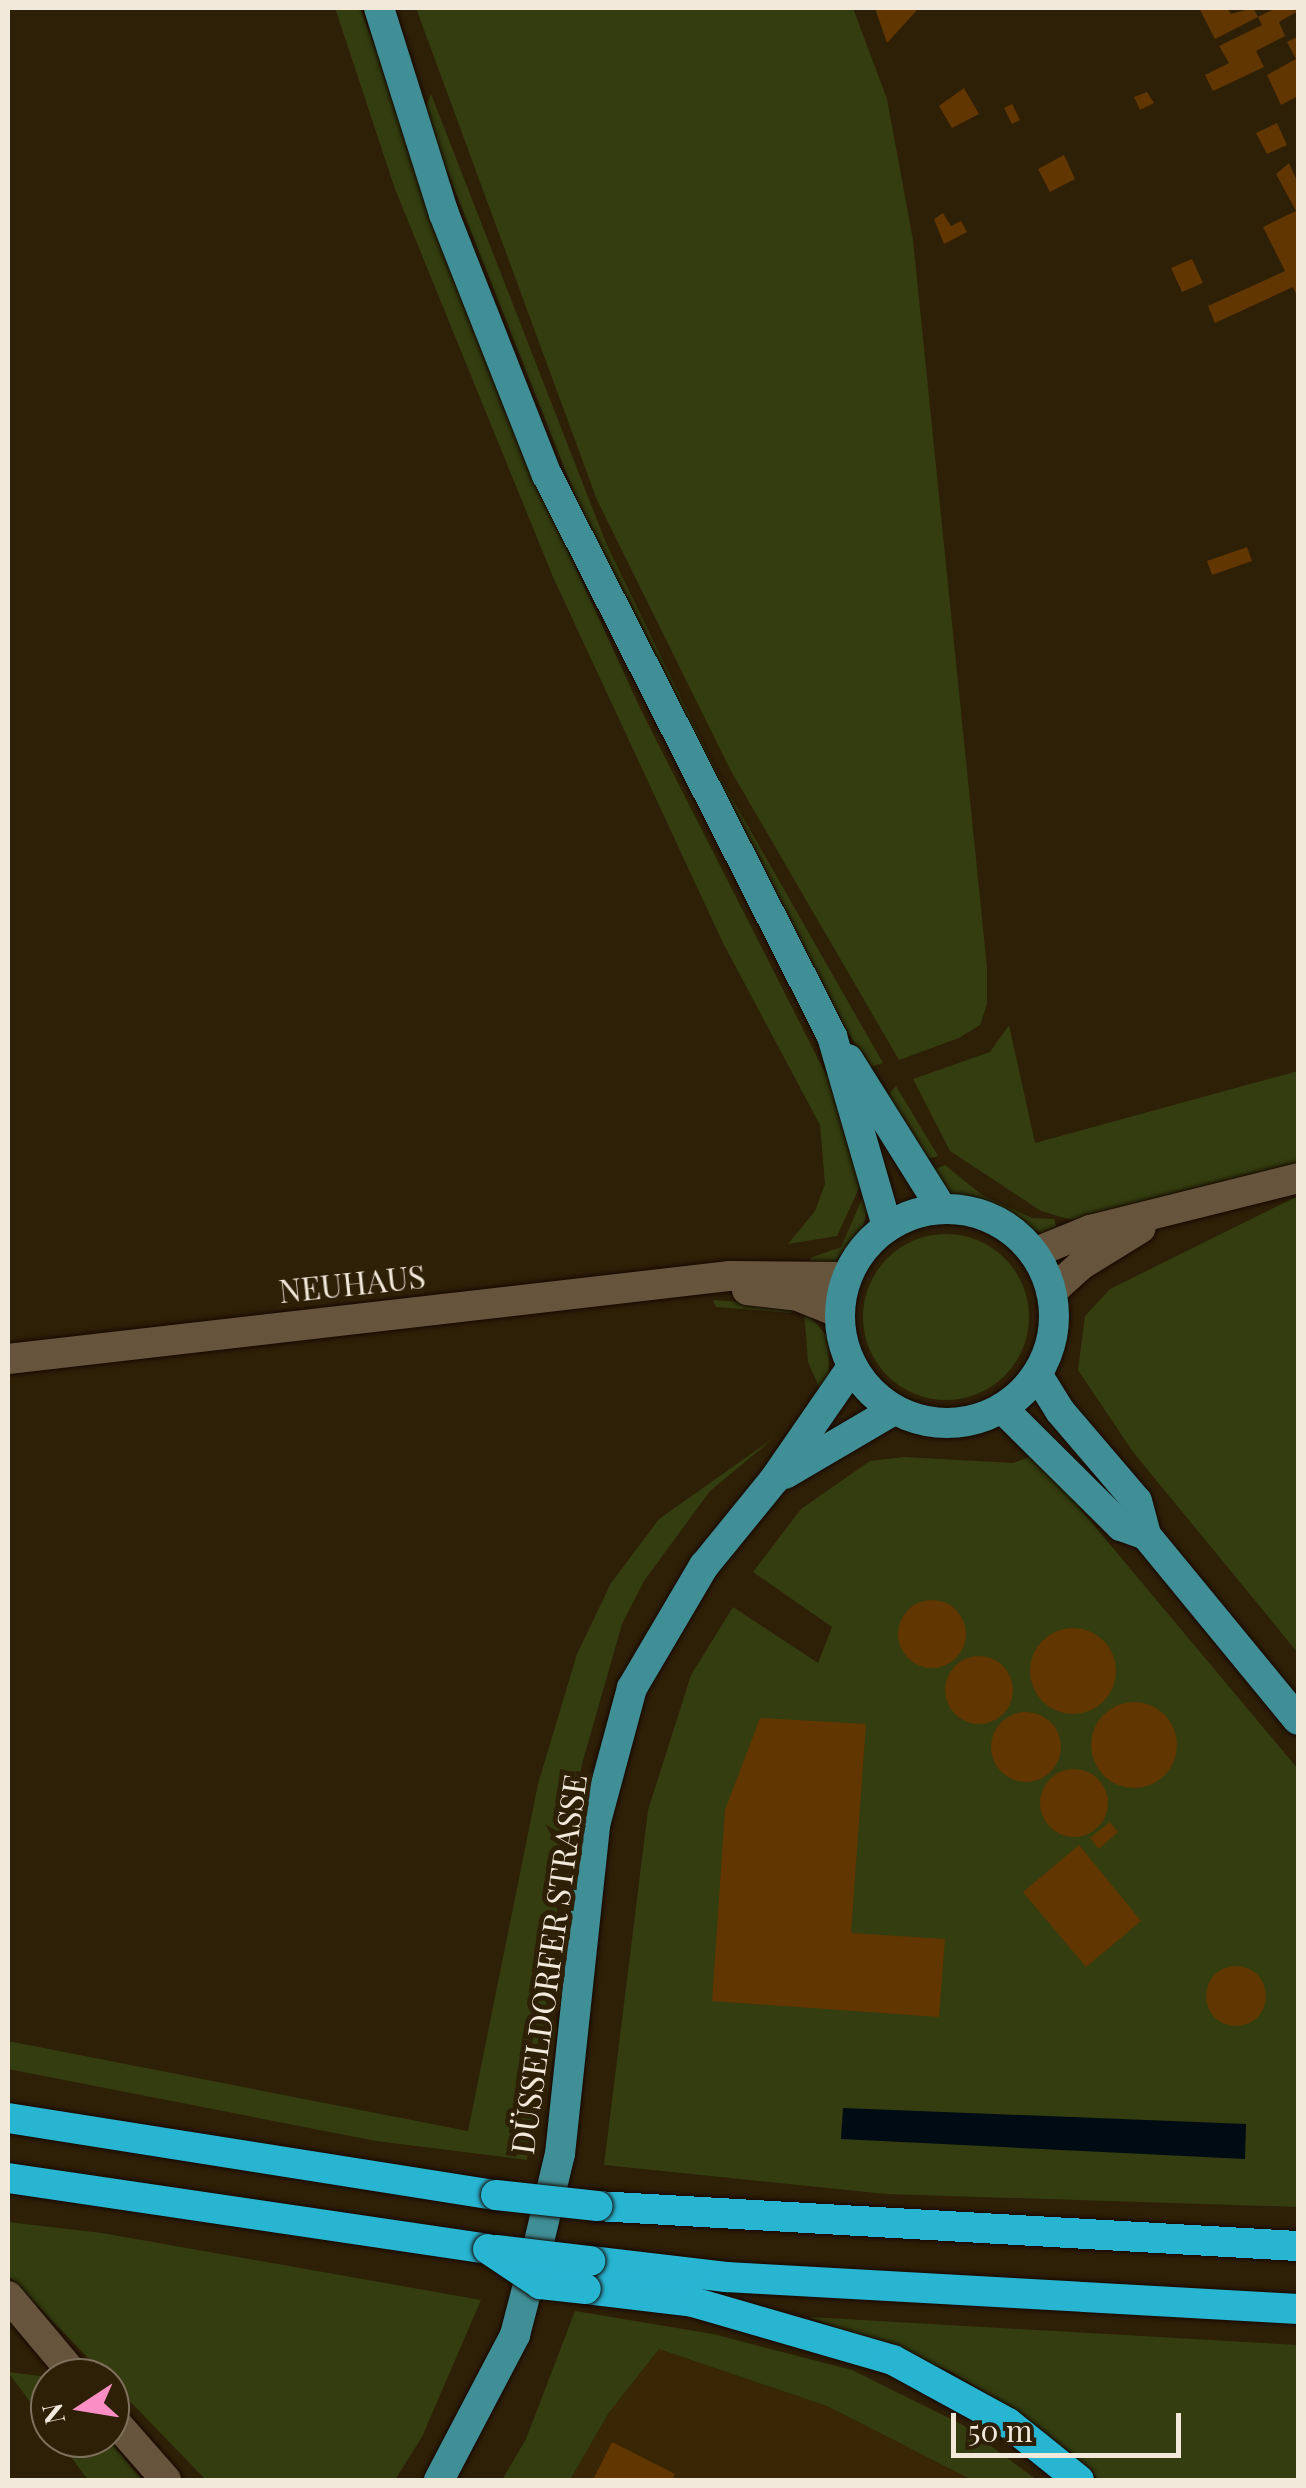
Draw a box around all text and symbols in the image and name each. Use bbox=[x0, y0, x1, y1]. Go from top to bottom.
street label: NEUHAUS bbox=[277, 1256, 427, 1310]
street label: DÜSSELDORFER STRASSE bbox=[502, 1771, 594, 2157]
north arrow bbox=[30, 2358, 130, 2458]
scale bar bbox=[956, 2393, 1186, 2455]
text: N bbox=[32, 2400, 72, 2428]
text: 50 m bbox=[968, 2410, 1033, 2450]

